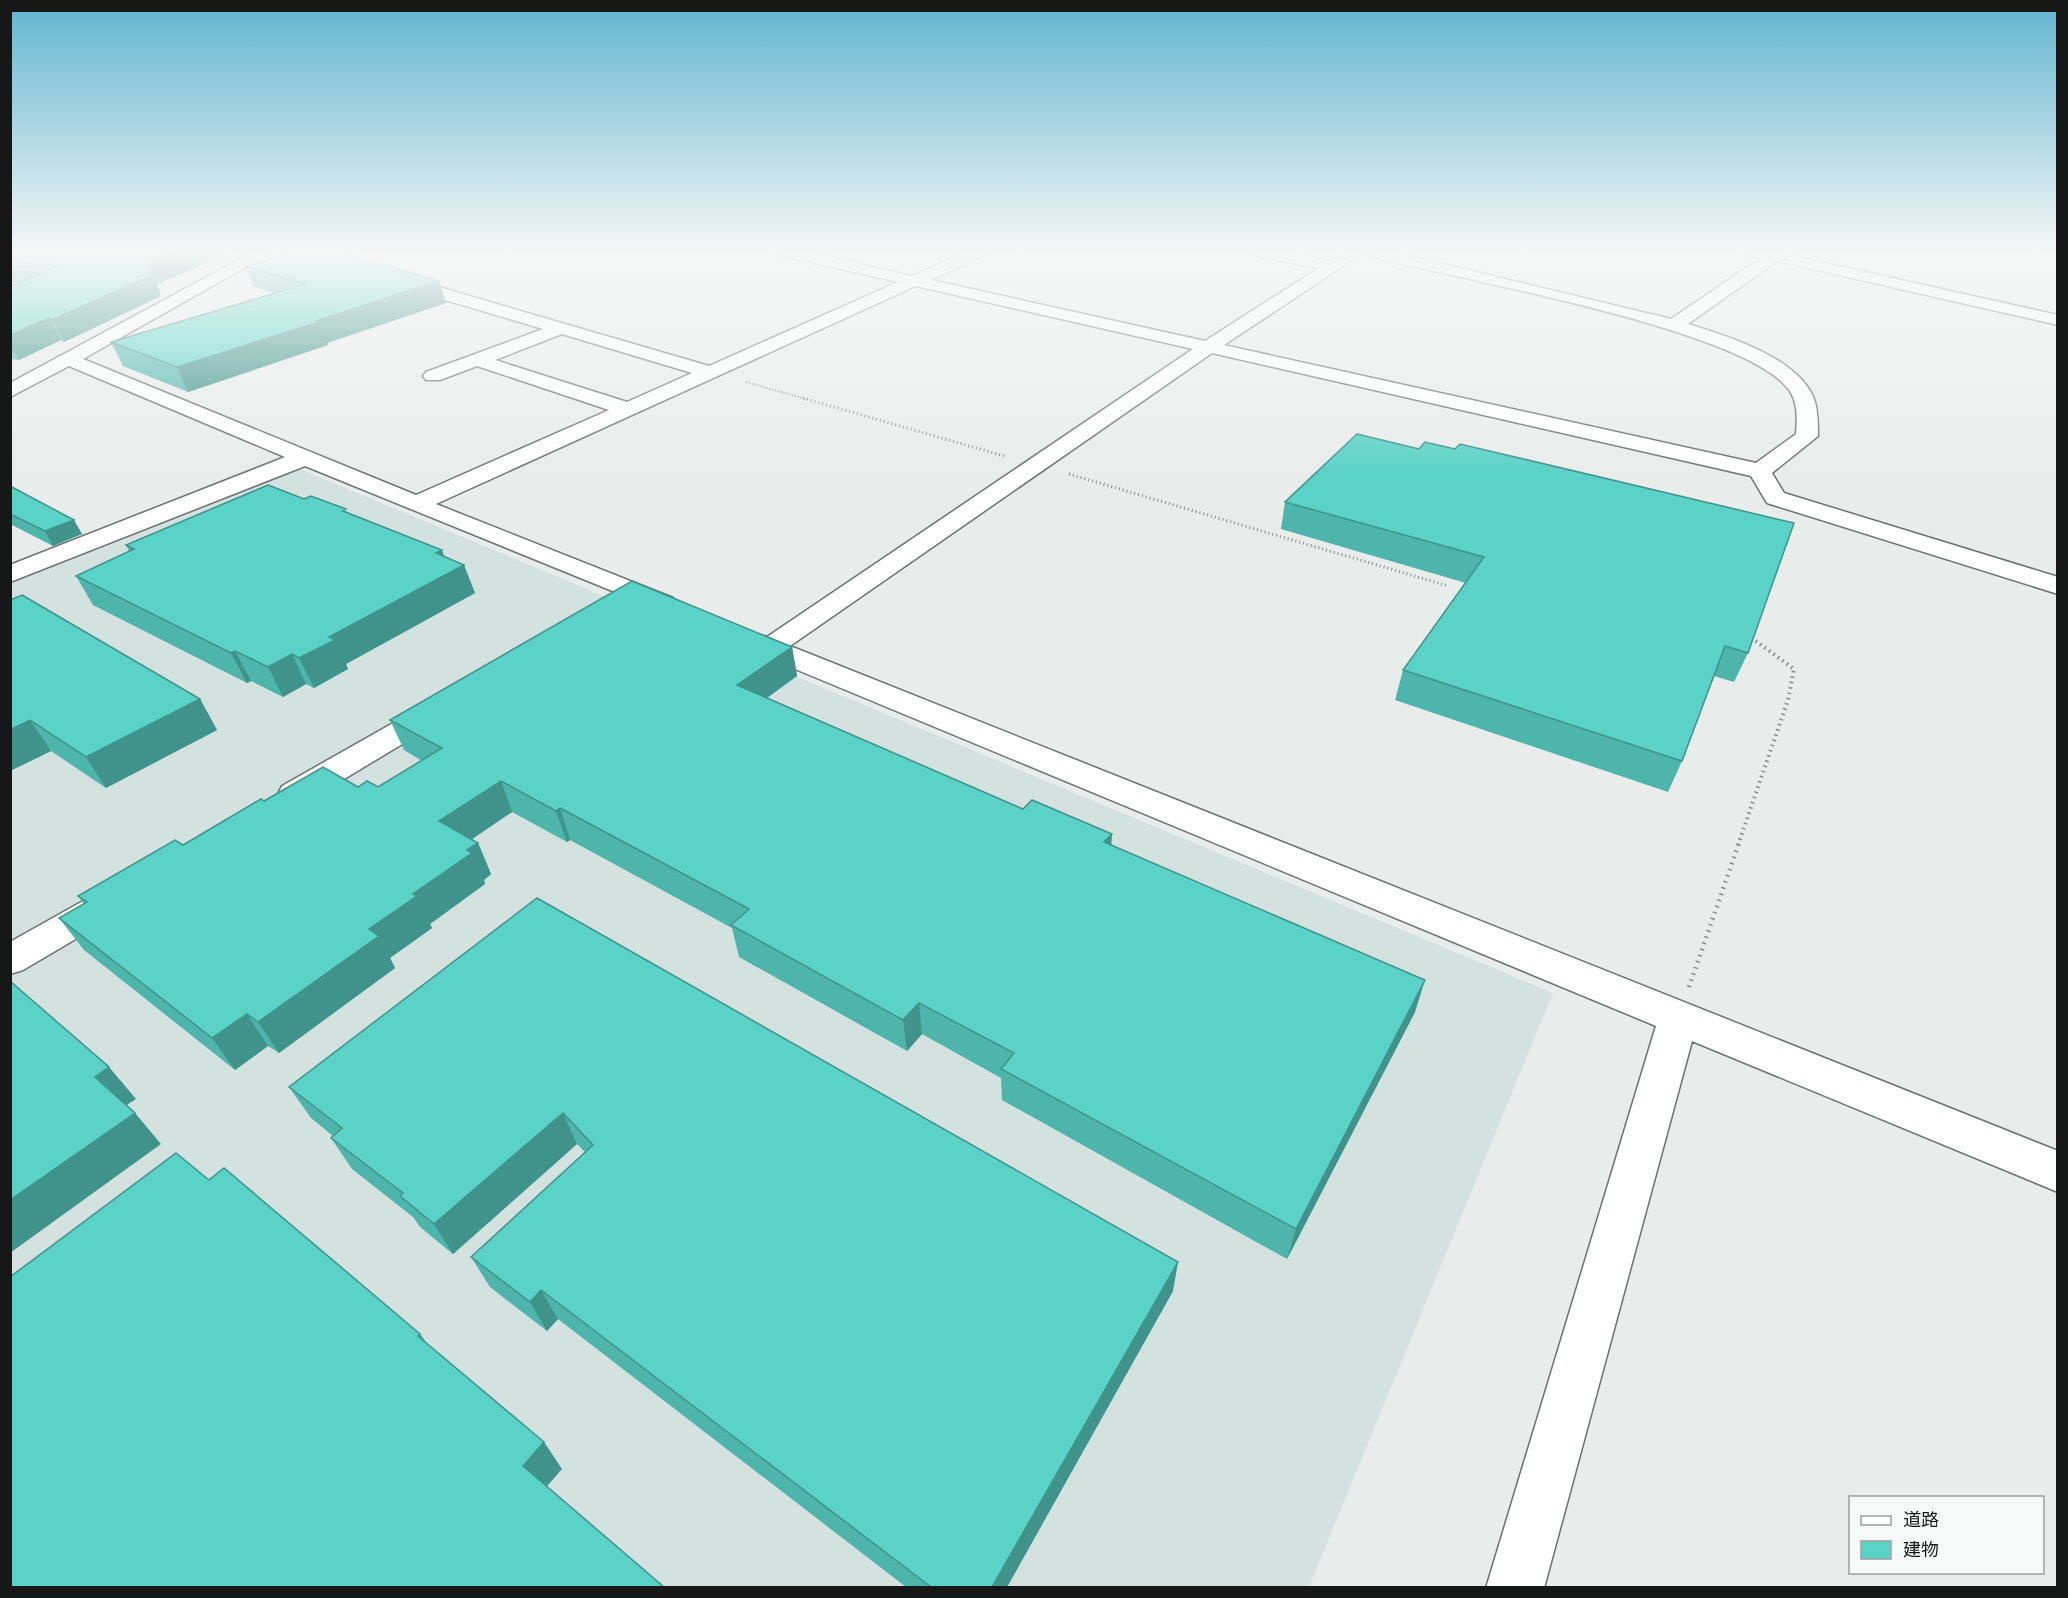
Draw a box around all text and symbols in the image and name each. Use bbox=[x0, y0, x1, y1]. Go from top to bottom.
legend bbox=[1849, 1496, 2044, 1574]
text: 道路 bbox=[1903, 1509, 1939, 1531]
text: 建物 bbox=[1903, 1539, 1939, 1561]

